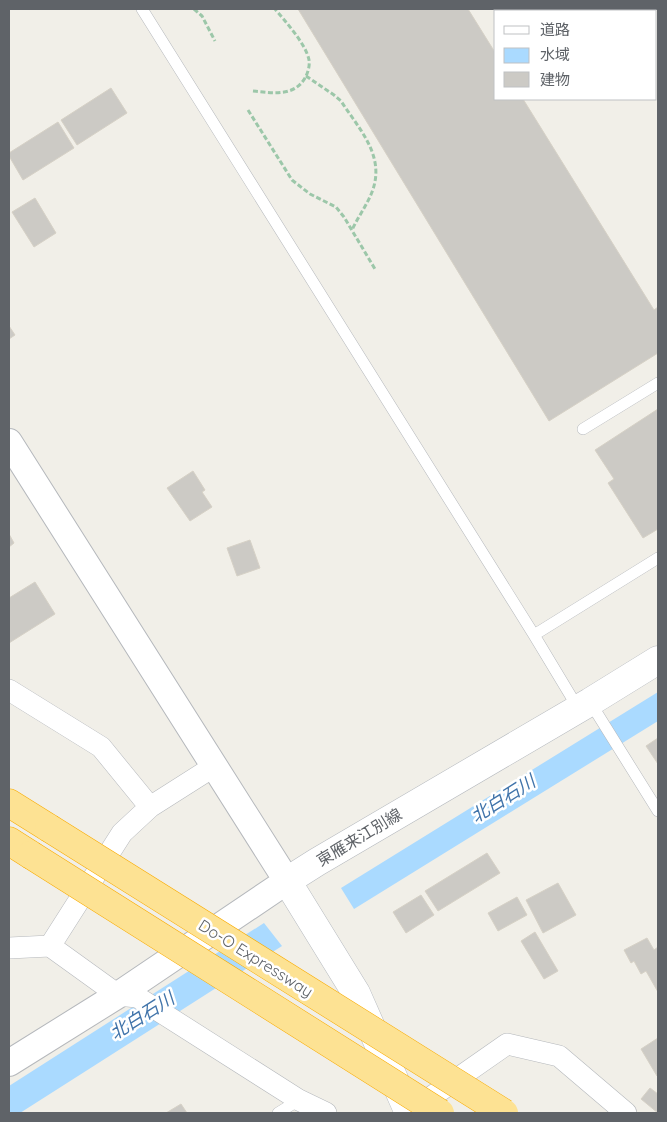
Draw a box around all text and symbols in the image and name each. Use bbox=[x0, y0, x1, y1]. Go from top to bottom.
legend bbox=[494, 10, 657, 100]
text: 道路 bbox=[540, 20, 570, 39]
text: 水域 bbox=[540, 45, 570, 64]
text: 建物 bbox=[540, 70, 570, 89]
water label: 北白石川 bbox=[466, 769, 541, 827]
street label: 東雁来江別線 bbox=[313, 804, 405, 870]
street label: Do-O Expressway bbox=[195, 915, 317, 1001]
water label: 北白石川 bbox=[105, 986, 180, 1044]

